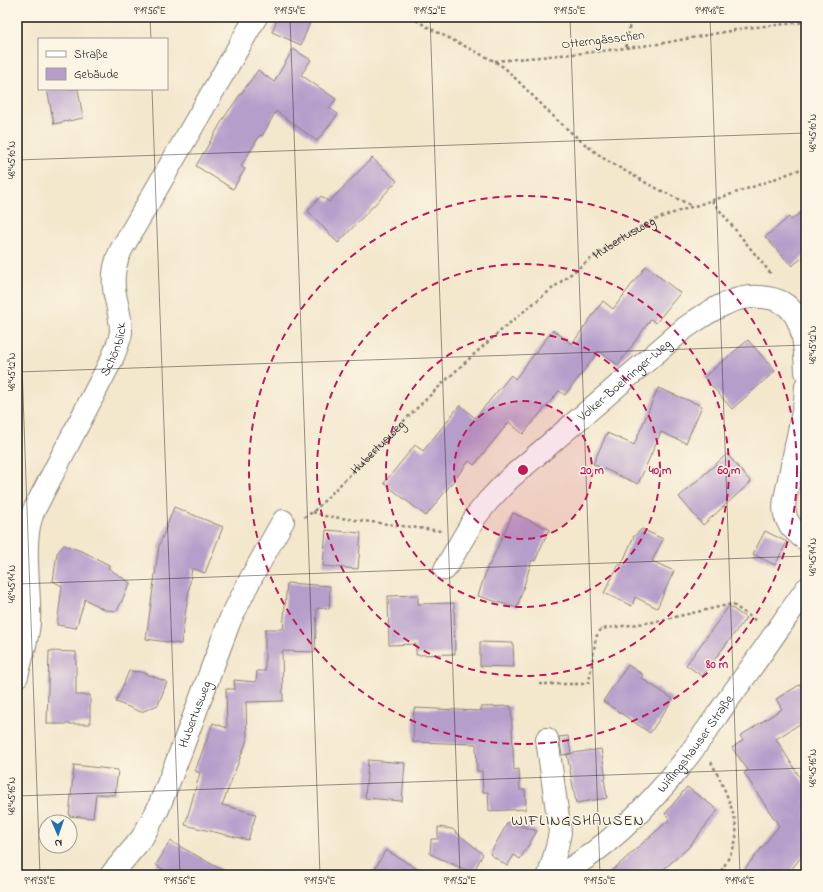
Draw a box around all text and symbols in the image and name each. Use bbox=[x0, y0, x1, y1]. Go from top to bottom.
text: 9°19'56"E bbox=[134, 4, 166, 19]
text: 9°19'54"E bbox=[274, 4, 306, 19]
text: 9°19'52"E bbox=[414, 4, 446, 19]
text: 9°19'50"E bbox=[554, 4, 586, 19]
text: 9°19'48"E bbox=[695, 4, 725, 19]
street label: Otterngässchen bbox=[560, 25, 646, 56]
legend bbox=[38, 38, 168, 90]
text: Straße bbox=[74, 46, 108, 64]
text: Gebäude bbox=[74, 66, 119, 84]
text: 48°45'10"N bbox=[806, 114, 821, 152]
text: 48°45'10"N bbox=[5, 141, 20, 179]
street label: Hubertusweg bbox=[589, 211, 659, 264]
street label: Schönblick bbox=[95, 322, 131, 380]
text: 48°45'12"N bbox=[806, 325, 821, 364]
street label: Volker-Boehringer-Weg bbox=[573, 334, 676, 426]
text: 48°45'12"N bbox=[5, 352, 20, 391]
street label: Hubertusweg bbox=[346, 415, 410, 479]
text: 20 m bbox=[579, 462, 604, 480]
text: 40 m bbox=[648, 462, 672, 480]
text: 60 m bbox=[717, 462, 741, 480]
centre of rings bbox=[516, 463, 530, 477]
text: 48°45'14"N bbox=[806, 538, 821, 576]
text: 48°45'14"N bbox=[5, 565, 20, 603]
text: 80 m bbox=[705, 656, 729, 674]
street label: Hubertusweg bbox=[173, 678, 217, 751]
street label: Wiflingshauser Straße bbox=[653, 691, 738, 797]
text: 48°45'16"N bbox=[806, 749, 821, 787]
text: 48°45'16"N bbox=[5, 777, 20, 815]
district label: WIFLINGSHAUSEN bbox=[511, 810, 645, 832]
north arrow bbox=[38, 814, 78, 854]
text: N bbox=[54, 835, 62, 851]
text: 9°19'58"E bbox=[25, 874, 55, 889]
text: 9°19'56"E bbox=[164, 874, 196, 889]
text: 9°19'54"E bbox=[304, 874, 336, 889]
text: 9°19'52"E bbox=[444, 874, 476, 889]
text: 9°19'50"E bbox=[584, 874, 616, 889]
text: 9°19'48"E bbox=[725, 874, 755, 889]

